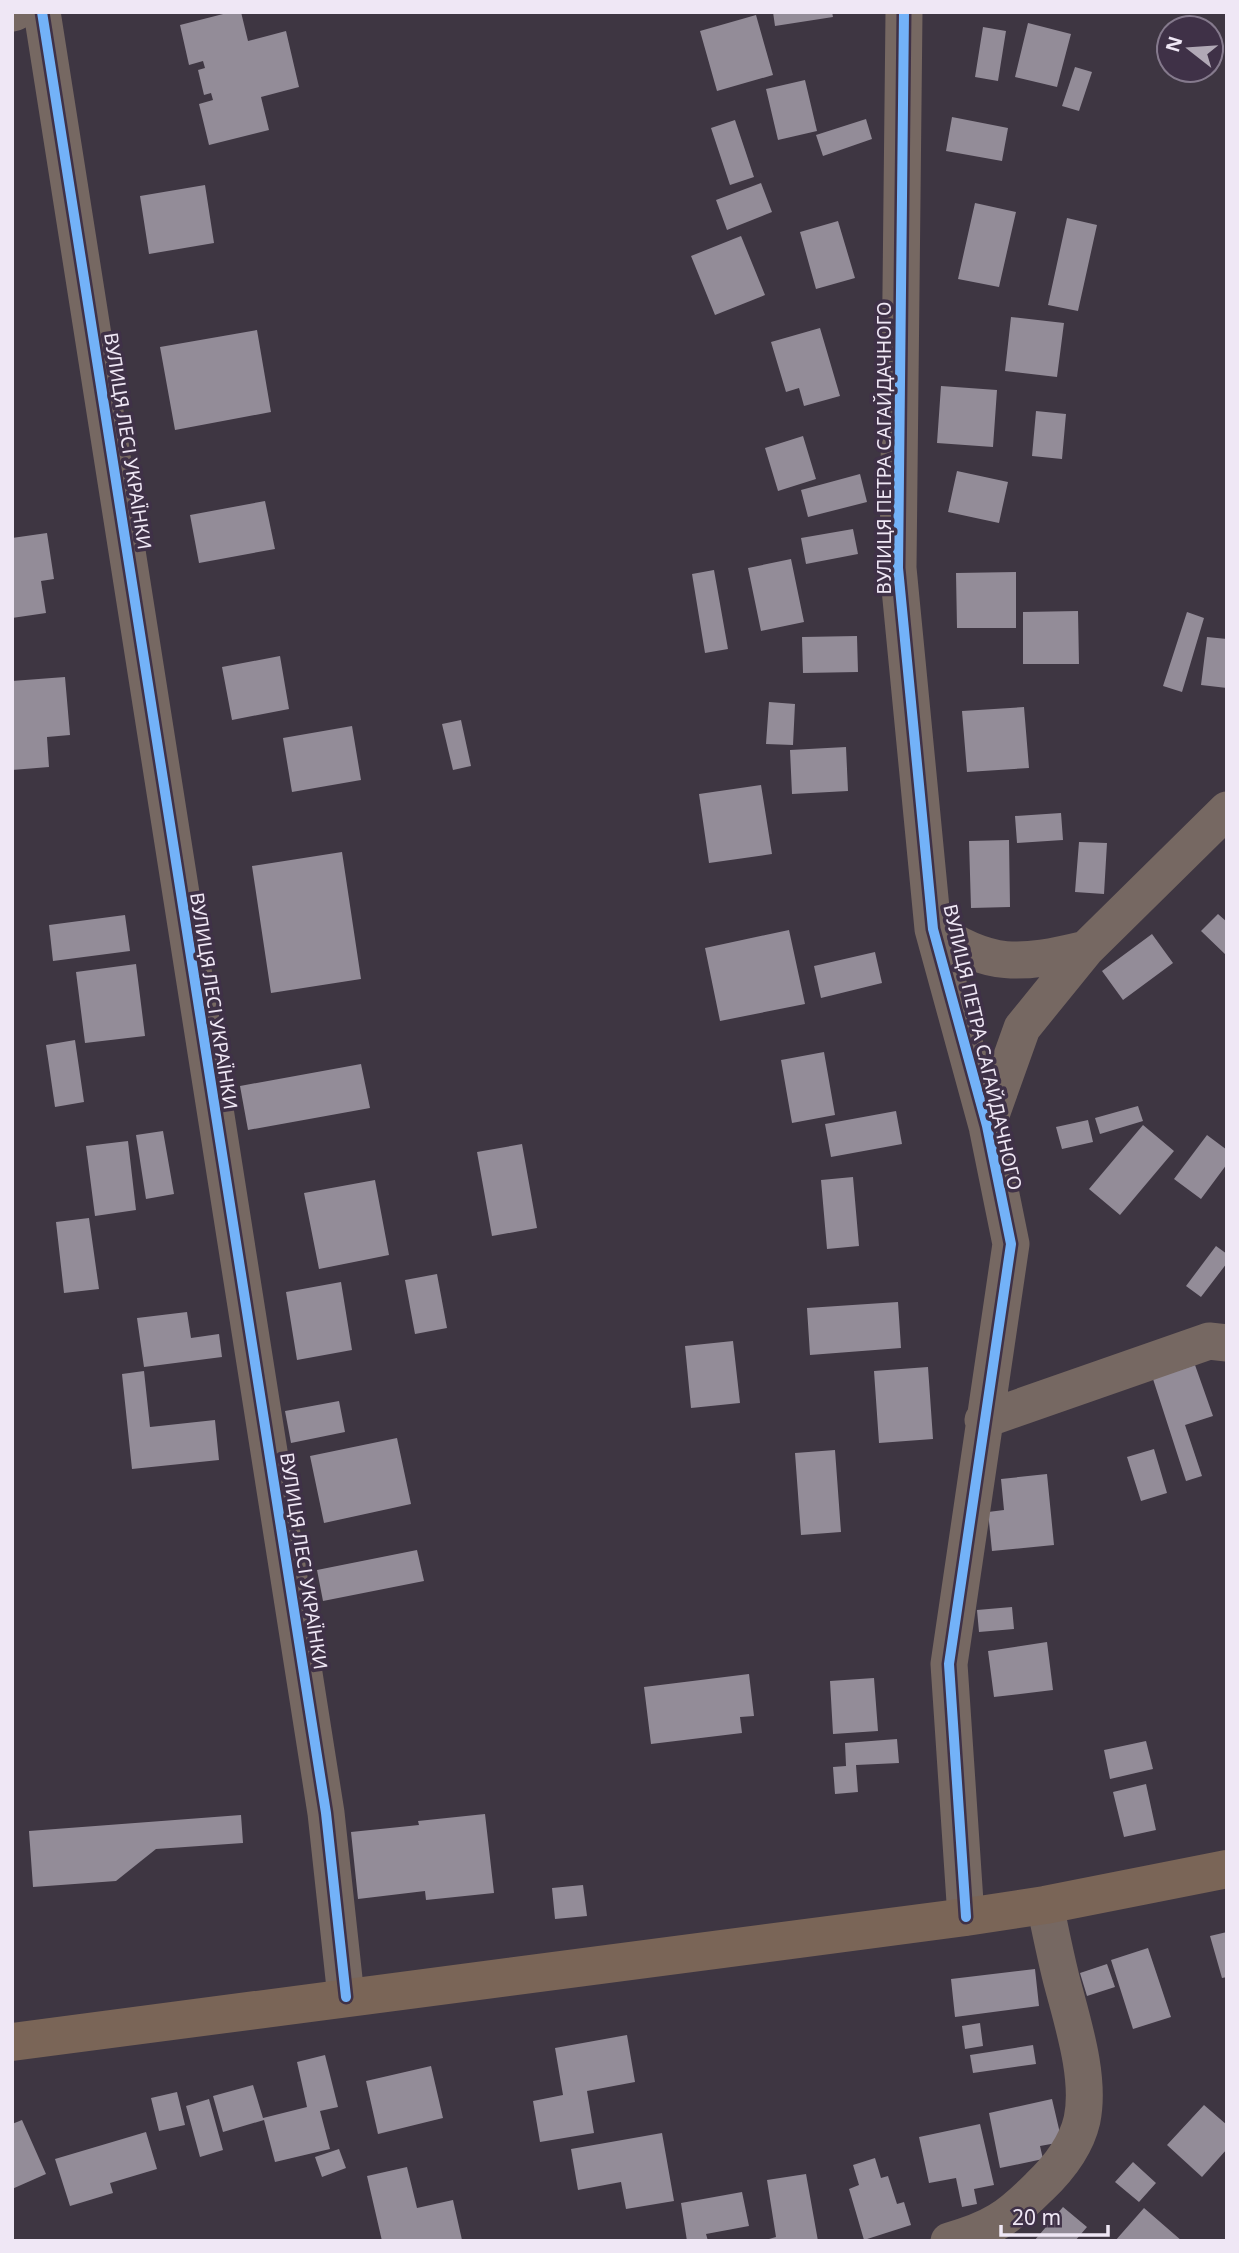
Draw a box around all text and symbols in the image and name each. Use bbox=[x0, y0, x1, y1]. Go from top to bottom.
north arrow bbox=[1155, 14, 1225, 84]
text: N bbox=[1159, 33, 1188, 55]
street label: ВУЛИЦЯ ПЕТРА САГАЙДАЧНОГО bbox=[871, 302, 897, 594]
street label: ВУЛИЦЯ ЛЕСІ УКРАЇНКИ bbox=[98, 331, 158, 551]
street label: ВУЛИЦЯ ЛЕСІ УКРАЇНКИ bbox=[184, 891, 244, 1111]
street label: ВУЛИЦЯ ПЕТРА САГАЙДАЧНОГО bbox=[937, 901, 1029, 1193]
street label: ВУЛИЦЯ ЛЕСІ УКРАЇНКИ bbox=[274, 1451, 334, 1671]
scale bar bbox=[1001, 2194, 1108, 2238]
text: 20 m bbox=[1012, 2203, 1061, 2231]

